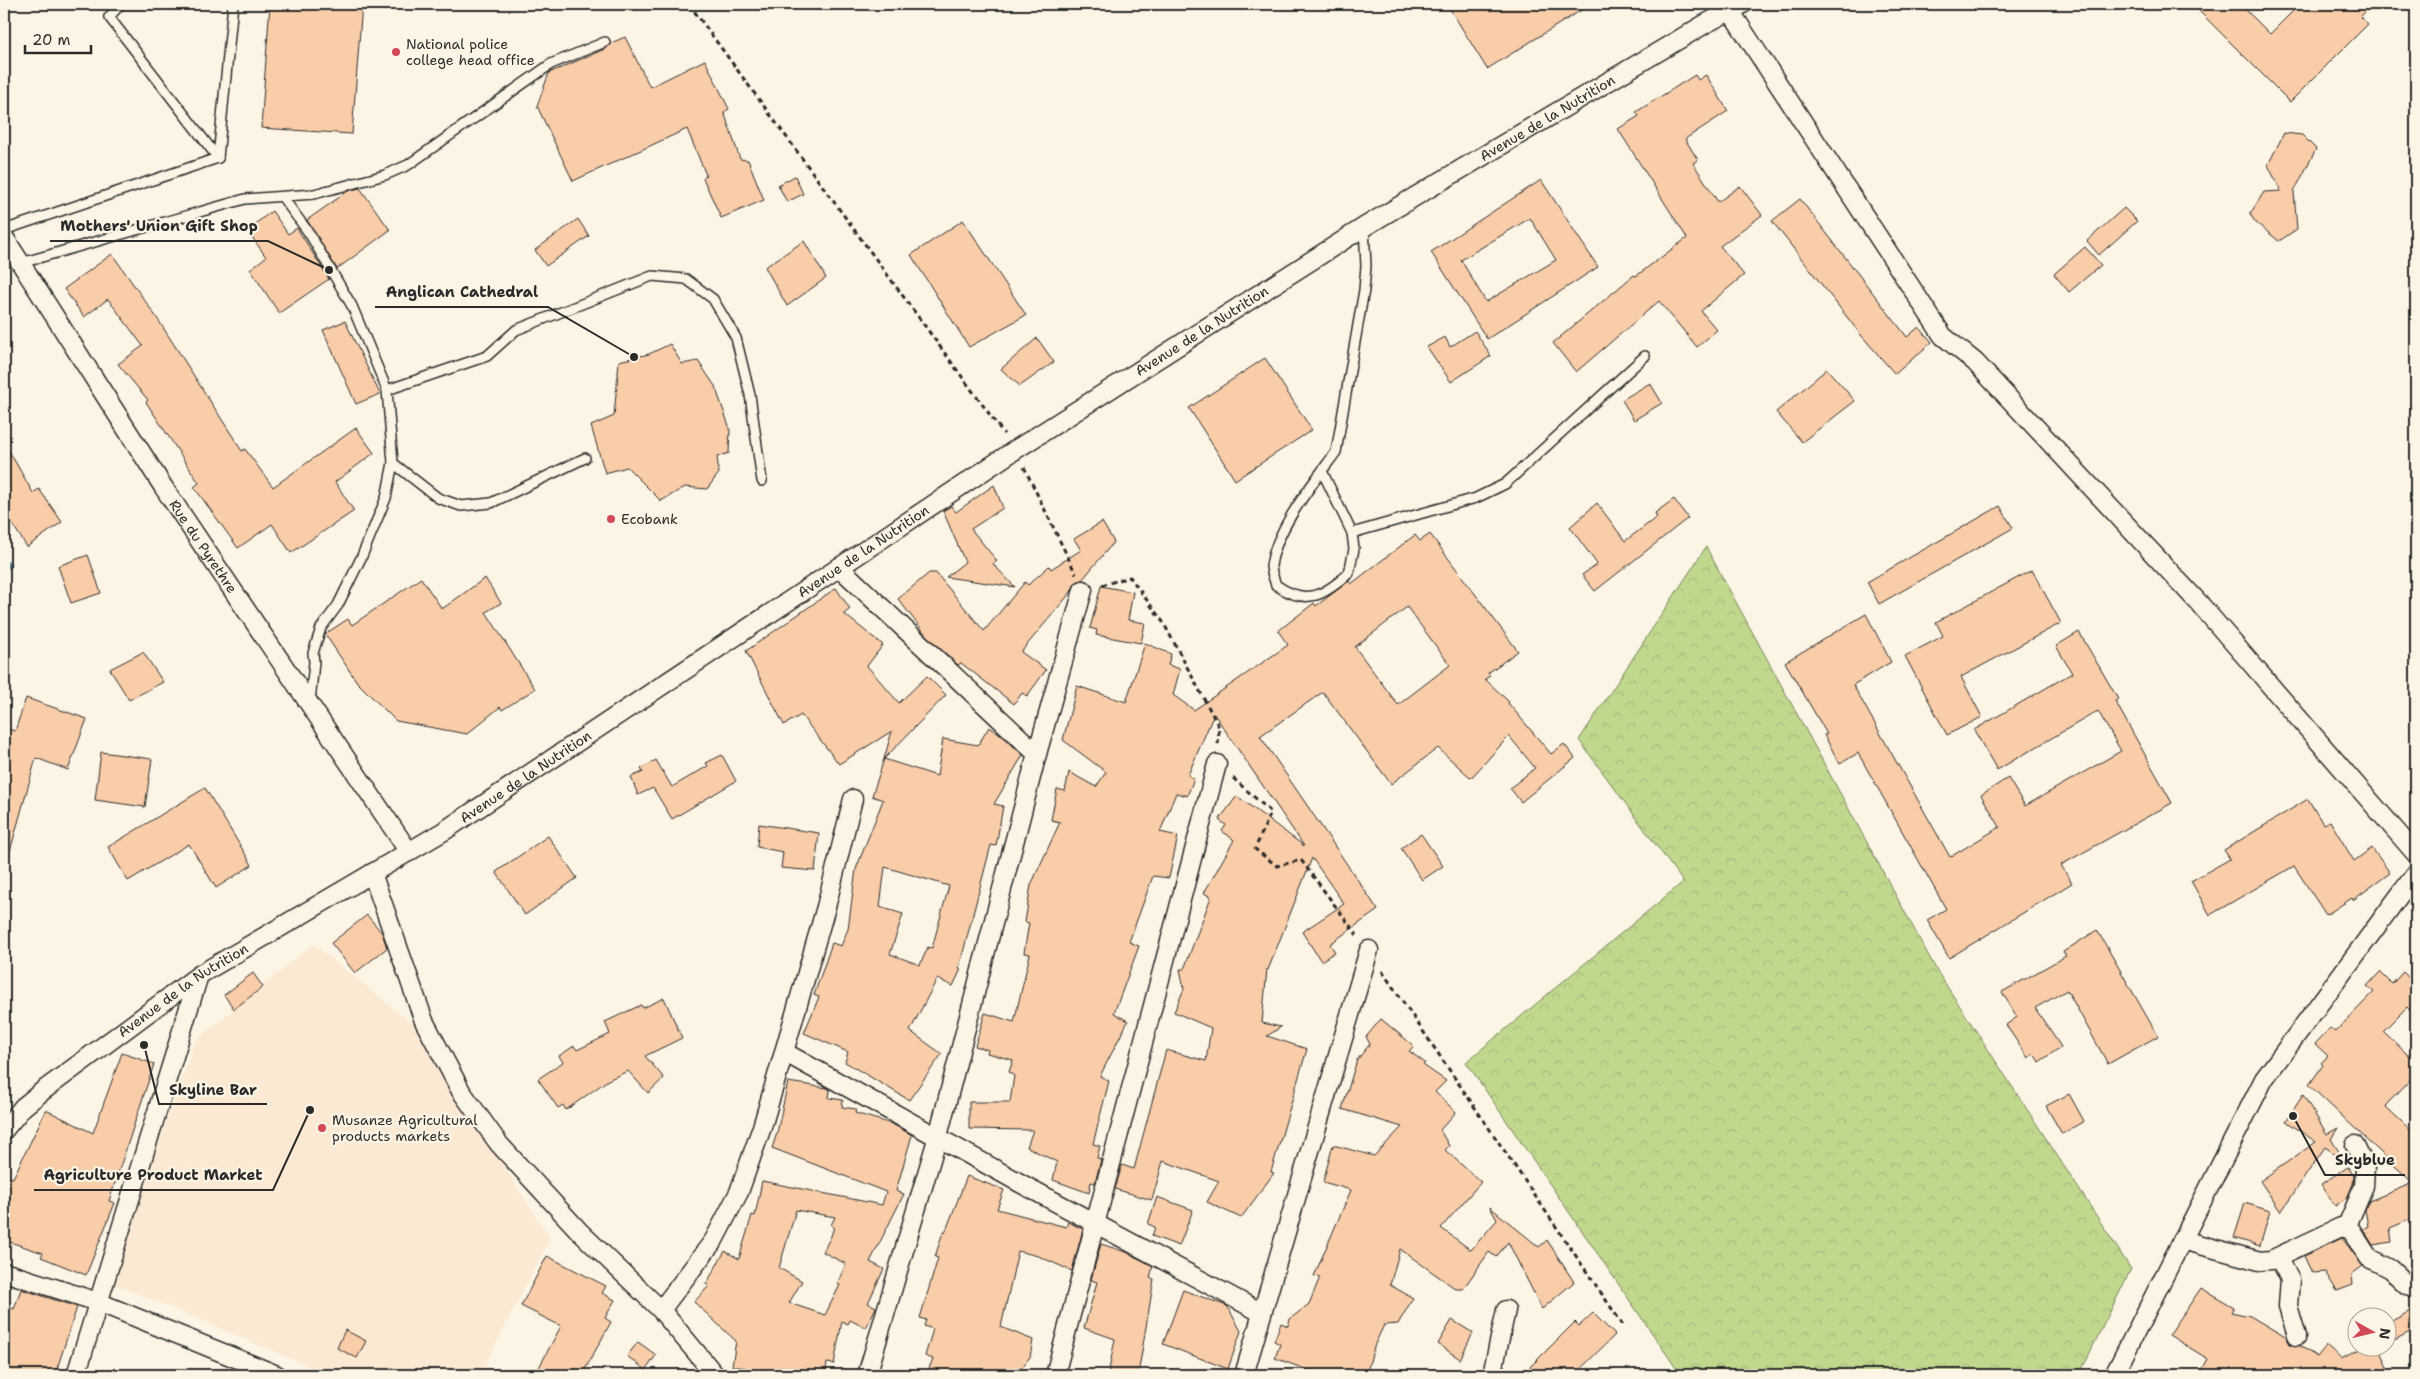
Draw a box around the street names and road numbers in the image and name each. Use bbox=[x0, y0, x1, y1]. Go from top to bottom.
street label: Avenue de la Nutrition bbox=[1476, 70, 1619, 165]
street label: Avenue de la Nutrition bbox=[1132, 281, 1272, 380]
street label: Rue du Pyrethre bbox=[165, 496, 241, 597]
street label: Avenue de la Nutrition bbox=[794, 501, 933, 602]
street label: Avenue de la Nutrition bbox=[456, 726, 595, 827]
street label: Avenue de la Nutrition bbox=[114, 939, 252, 1041]

